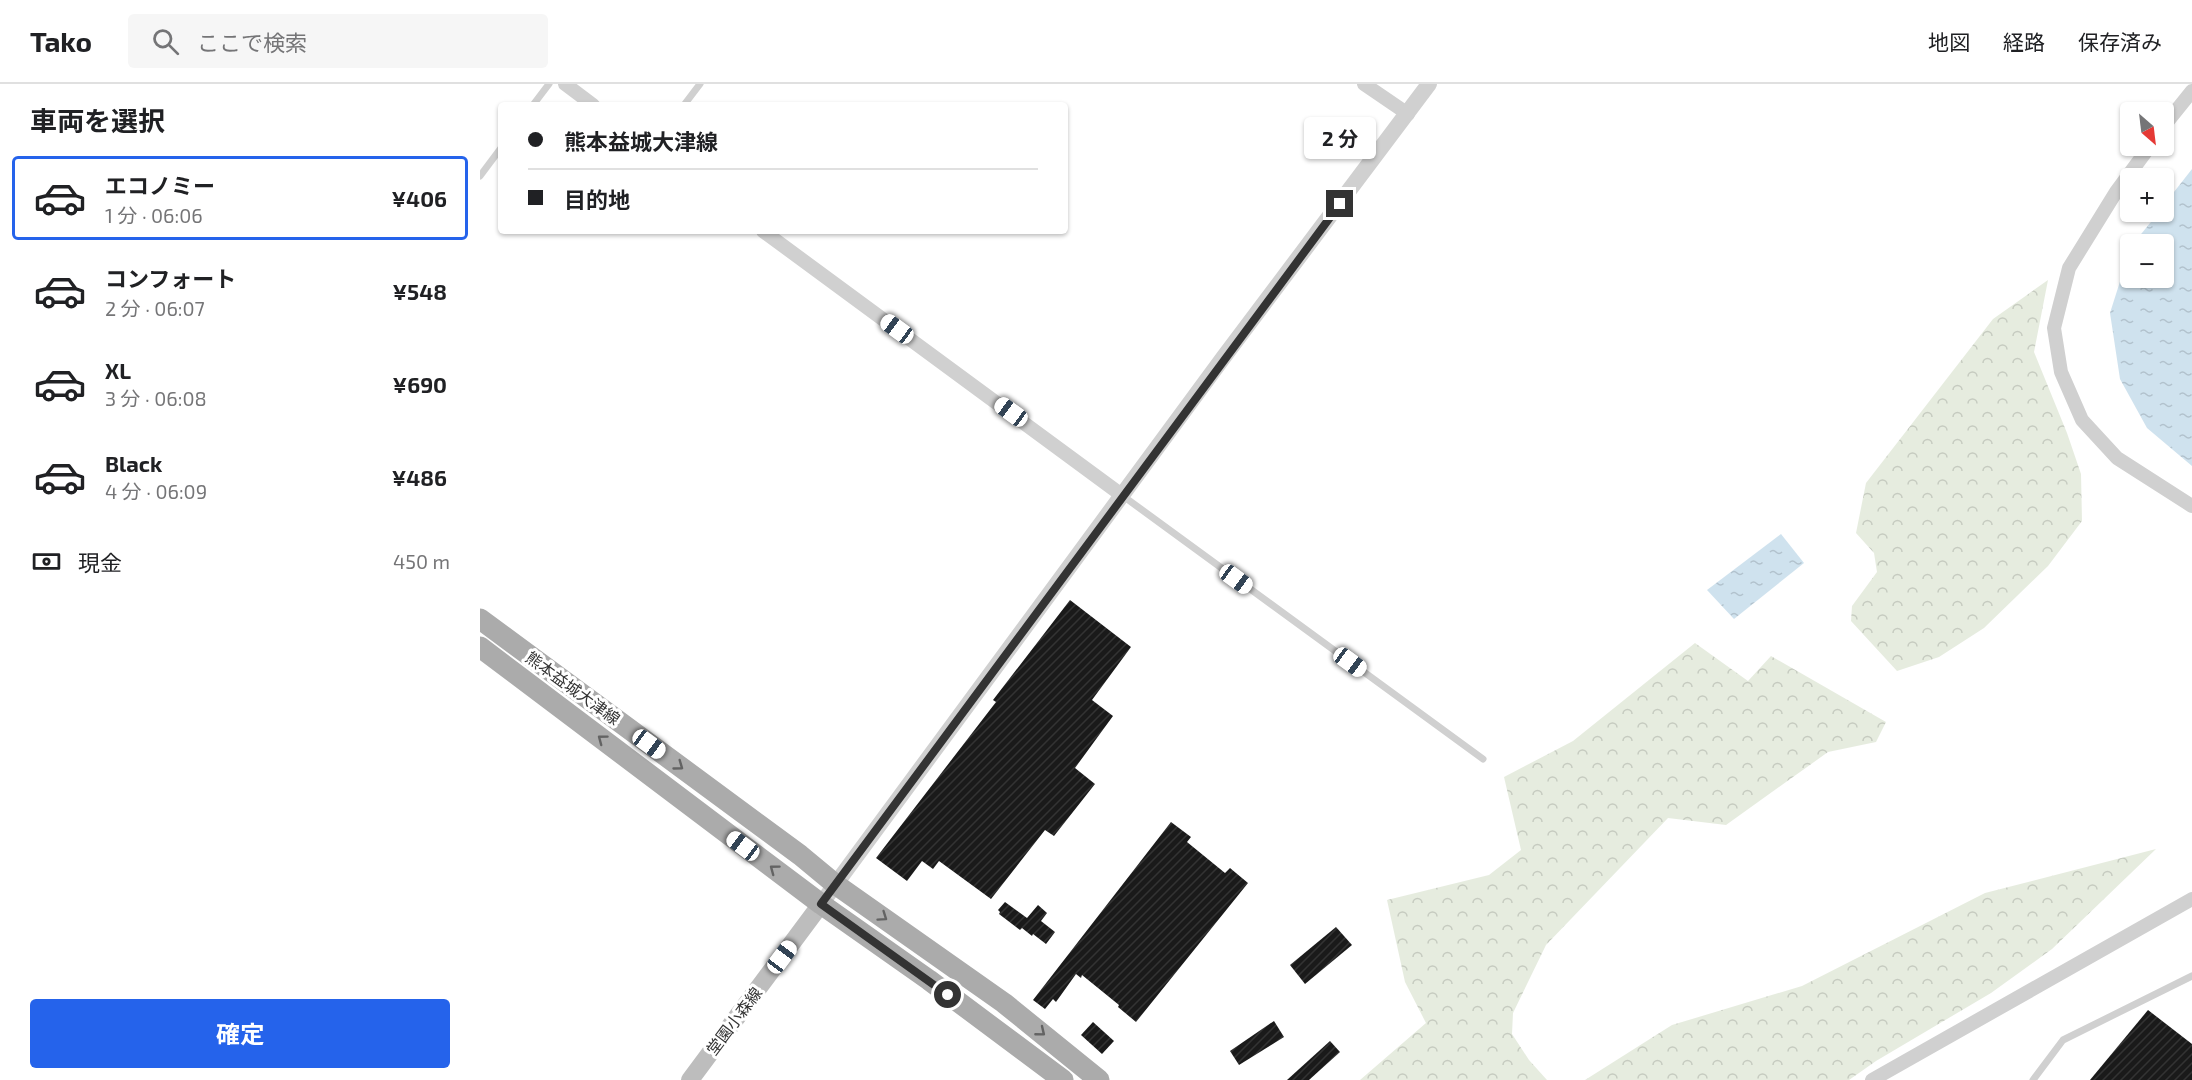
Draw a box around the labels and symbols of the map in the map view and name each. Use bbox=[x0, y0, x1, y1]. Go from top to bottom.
north arrow bbox=[2120, 102, 2174, 156]
callout: 2 分 bbox=[1304, 117, 1376, 159]
route end bbox=[1326, 190, 1353, 217]
car bbox=[877, 311, 917, 347]
car bbox=[991, 394, 1031, 430]
car bbox=[1216, 561, 1256, 597]
car bbox=[1330, 644, 1370, 680]
street label: 熊本益城大津線 bbox=[522, 647, 624, 728]
car bbox=[629, 726, 669, 762]
one-way arrow bbox=[598, 735, 609, 746]
one-way arrow bbox=[673, 759, 684, 770]
car bbox=[723, 828, 763, 864]
one-way arrow bbox=[770, 866, 781, 877]
one-way arrow bbox=[877, 910, 888, 921]
car bbox=[764, 937, 800, 977]
route start bbox=[934, 981, 961, 1008]
street label: 堂園小森線 bbox=[702, 983, 765, 1058]
one-way arrow bbox=[1034, 1025, 1045, 1036]

